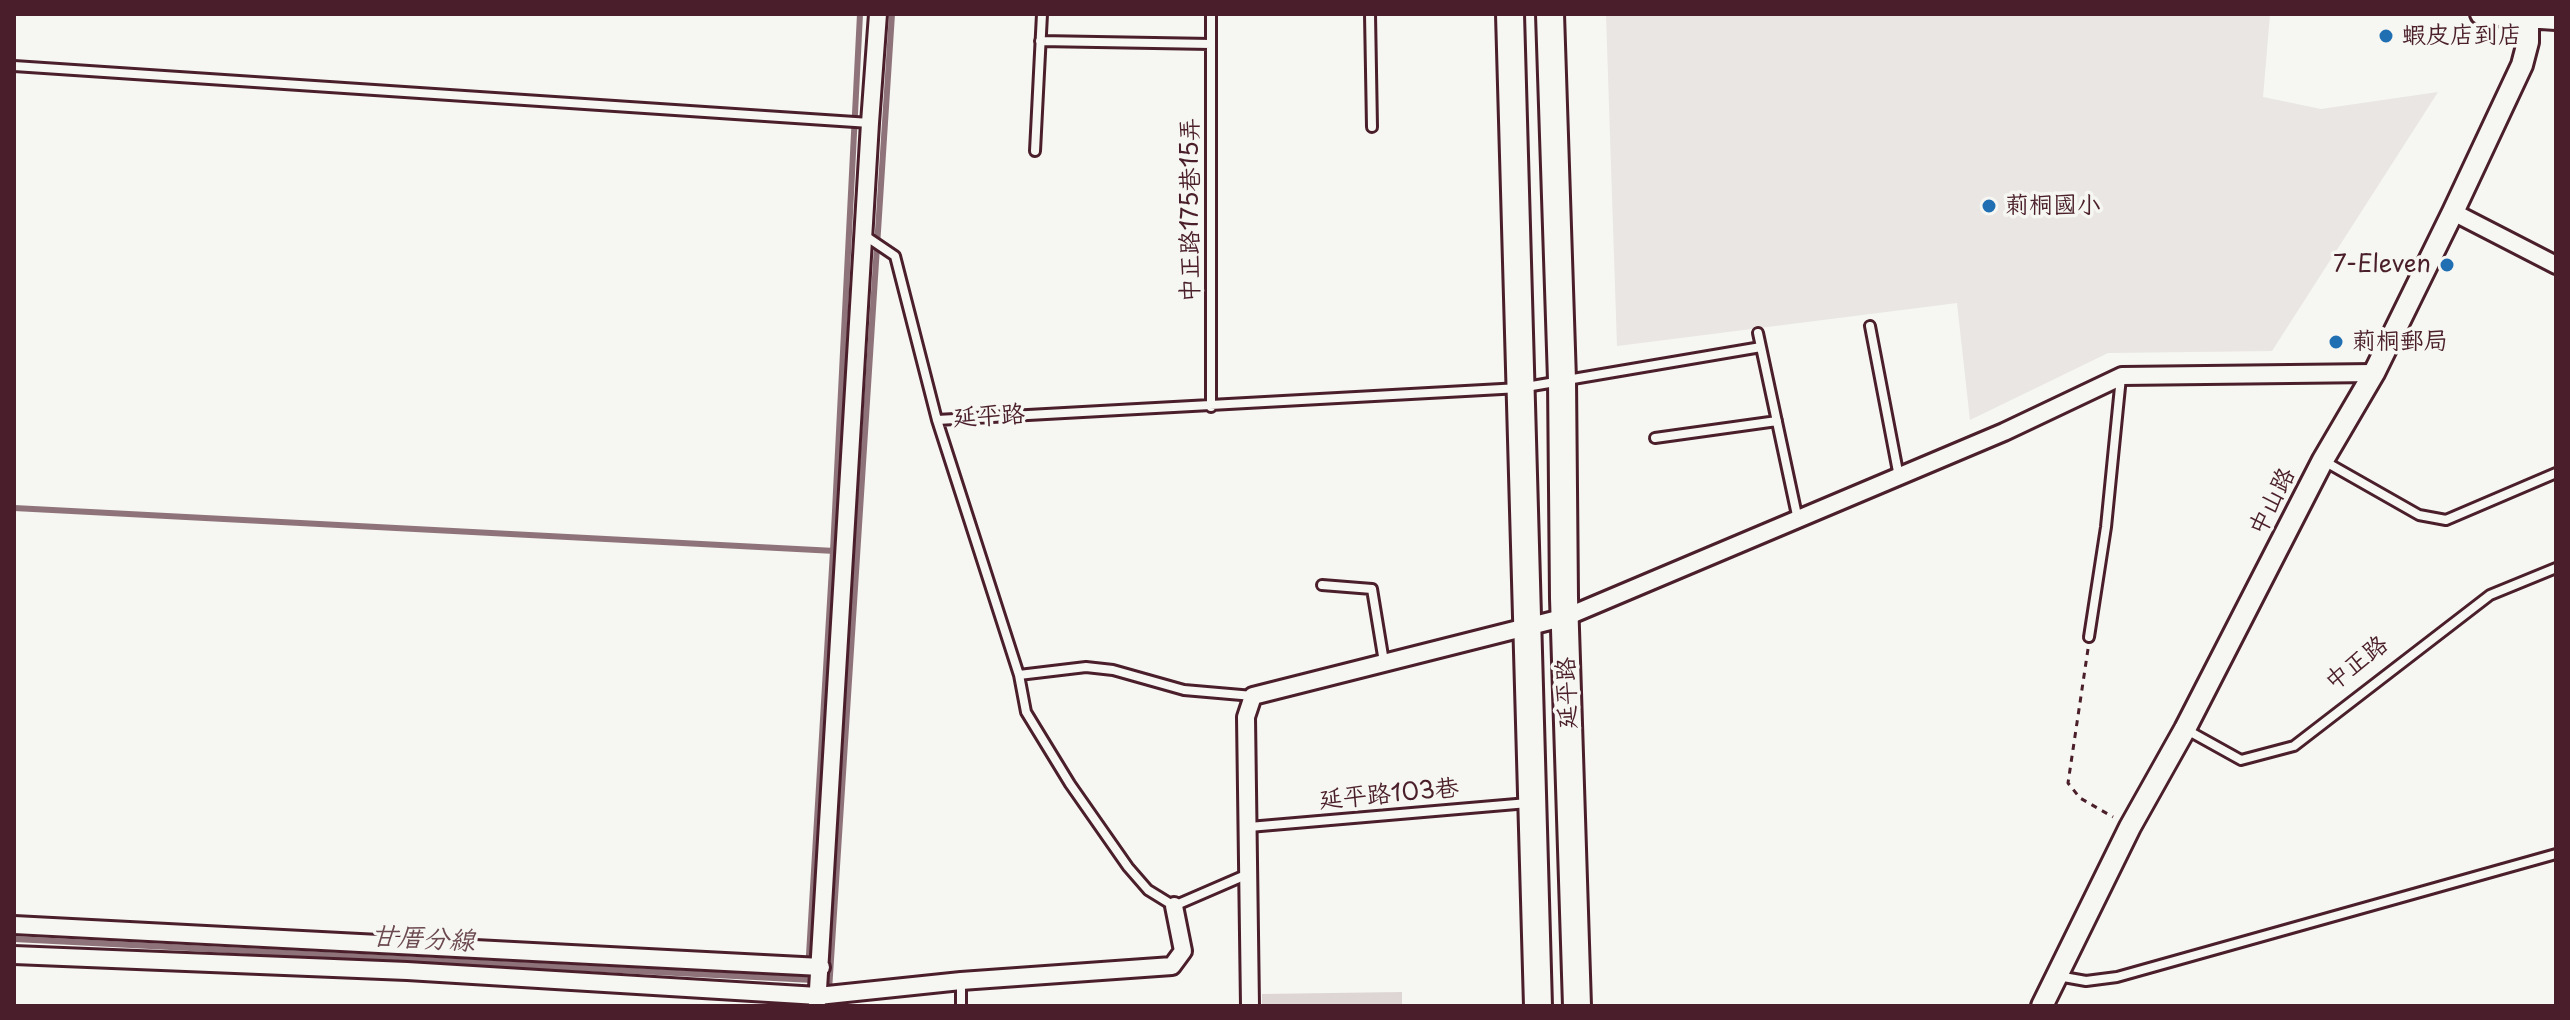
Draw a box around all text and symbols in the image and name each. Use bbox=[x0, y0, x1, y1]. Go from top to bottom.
place label: 蝦皮店到店 bbox=[2402, 22, 2522, 50]
marker: 蝦皮店到店 bbox=[2377, 27, 2395, 45]
street label: 中正路175巷15弄 bbox=[1177, 117, 1205, 303]
place label: 莿桐國小 bbox=[2005, 192, 2101, 220]
marker: 莿桐國小 bbox=[1980, 197, 1998, 215]
place label: 7-Eleven bbox=[2333, 251, 2431, 279]
marker: 7-Eleven bbox=[2438, 256, 2456, 274]
place label: 莿桐郵局 bbox=[2352, 328, 2448, 356]
marker: 莿桐郵局 bbox=[2327, 333, 2345, 351]
street label: 延平路 bbox=[952, 401, 1026, 433]
street label: 中山路 bbox=[2244, 463, 2302, 541]
street label: 中正路 bbox=[2320, 630, 2394, 698]
street label: 延平路 bbox=[1552, 657, 1584, 729]
street label: 延平路103巷 bbox=[1318, 775, 1460, 815]
water label: 甘厝分線 bbox=[370, 922, 476, 958]

